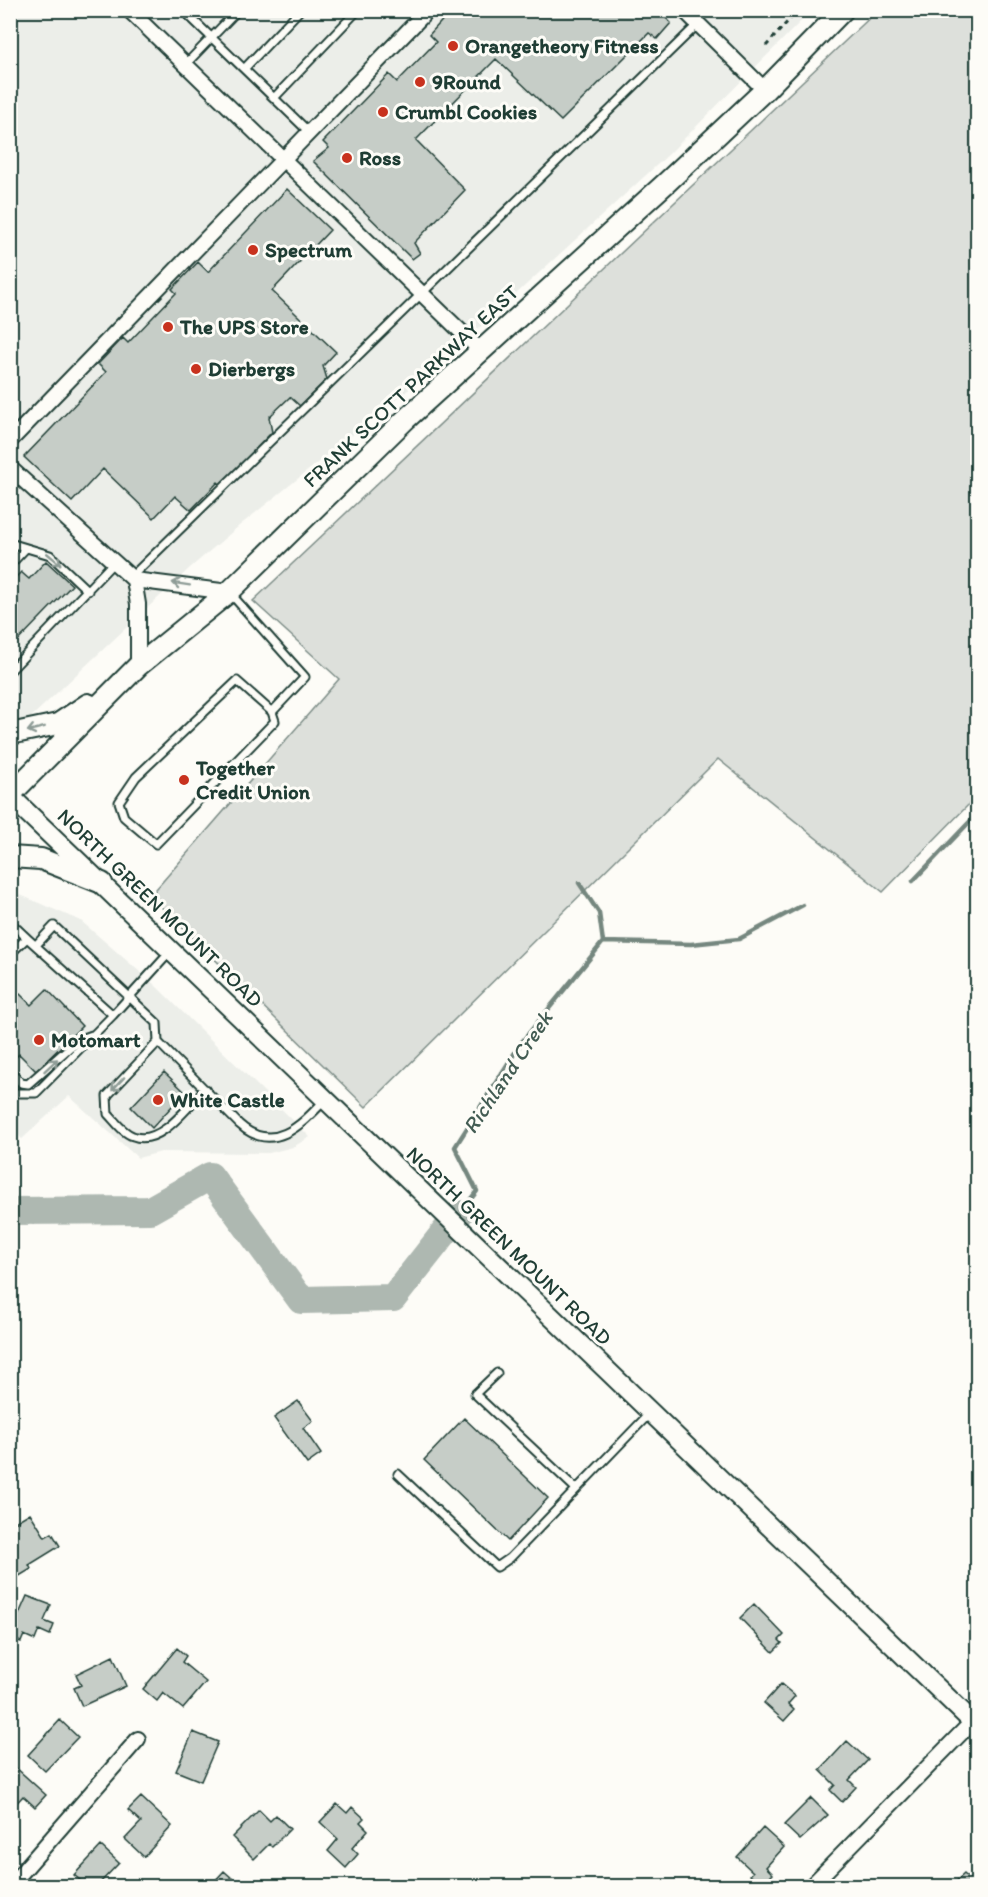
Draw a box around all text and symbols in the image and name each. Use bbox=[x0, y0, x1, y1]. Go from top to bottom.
place label: Orangetheory Fitness bbox=[465, 33, 659, 59]
marker: Orangetheory Fitness bbox=[446, 39, 460, 53]
place label: 9Round bbox=[432, 69, 502, 94]
marker: 9Round bbox=[413, 75, 427, 89]
place label: Crumbl Cookies bbox=[395, 99, 537, 124]
marker: Crumbl Cookies bbox=[376, 105, 390, 119]
place label: Ross bbox=[359, 145, 401, 170]
marker: Ross bbox=[340, 151, 354, 165]
place label: Spectrum bbox=[265, 237, 353, 263]
marker: Spectrum bbox=[246, 243, 260, 257]
street label: FRANK SCOTT PARKWAY EAST bbox=[298, 279, 524, 492]
place label: The UPS Store bbox=[179, 314, 309, 339]
marker: The UPS Store bbox=[161, 320, 175, 334]
place label: Dierbergs bbox=[208, 356, 295, 382]
marker: Dierbergs bbox=[189, 362, 203, 376]
one-way arrow bbox=[46, 552, 62, 565]
one-way arrow bbox=[172, 579, 192, 590]
one-way arrow bbox=[27, 724, 46, 736]
place label: Together Credit Union bbox=[195, 755, 311, 804]
marker: Together Credit Union bbox=[177, 773, 191, 787]
street label: NORTH GREEN MOUNT ROAD bbox=[53, 803, 268, 1012]
water label: Richland Creek bbox=[457, 1005, 559, 1139]
place label: Motomart bbox=[51, 1027, 141, 1052]
marker: Motomart bbox=[32, 1033, 46, 1047]
one-way arrow bbox=[43, 1059, 58, 1073]
one-way arrow bbox=[111, 1076, 125, 1091]
place label: White Castle bbox=[170, 1087, 285, 1112]
marker: White Castle bbox=[151, 1093, 165, 1107]
street label: NORTH GREEN MOUNT ROAD bbox=[402, 1141, 617, 1350]

